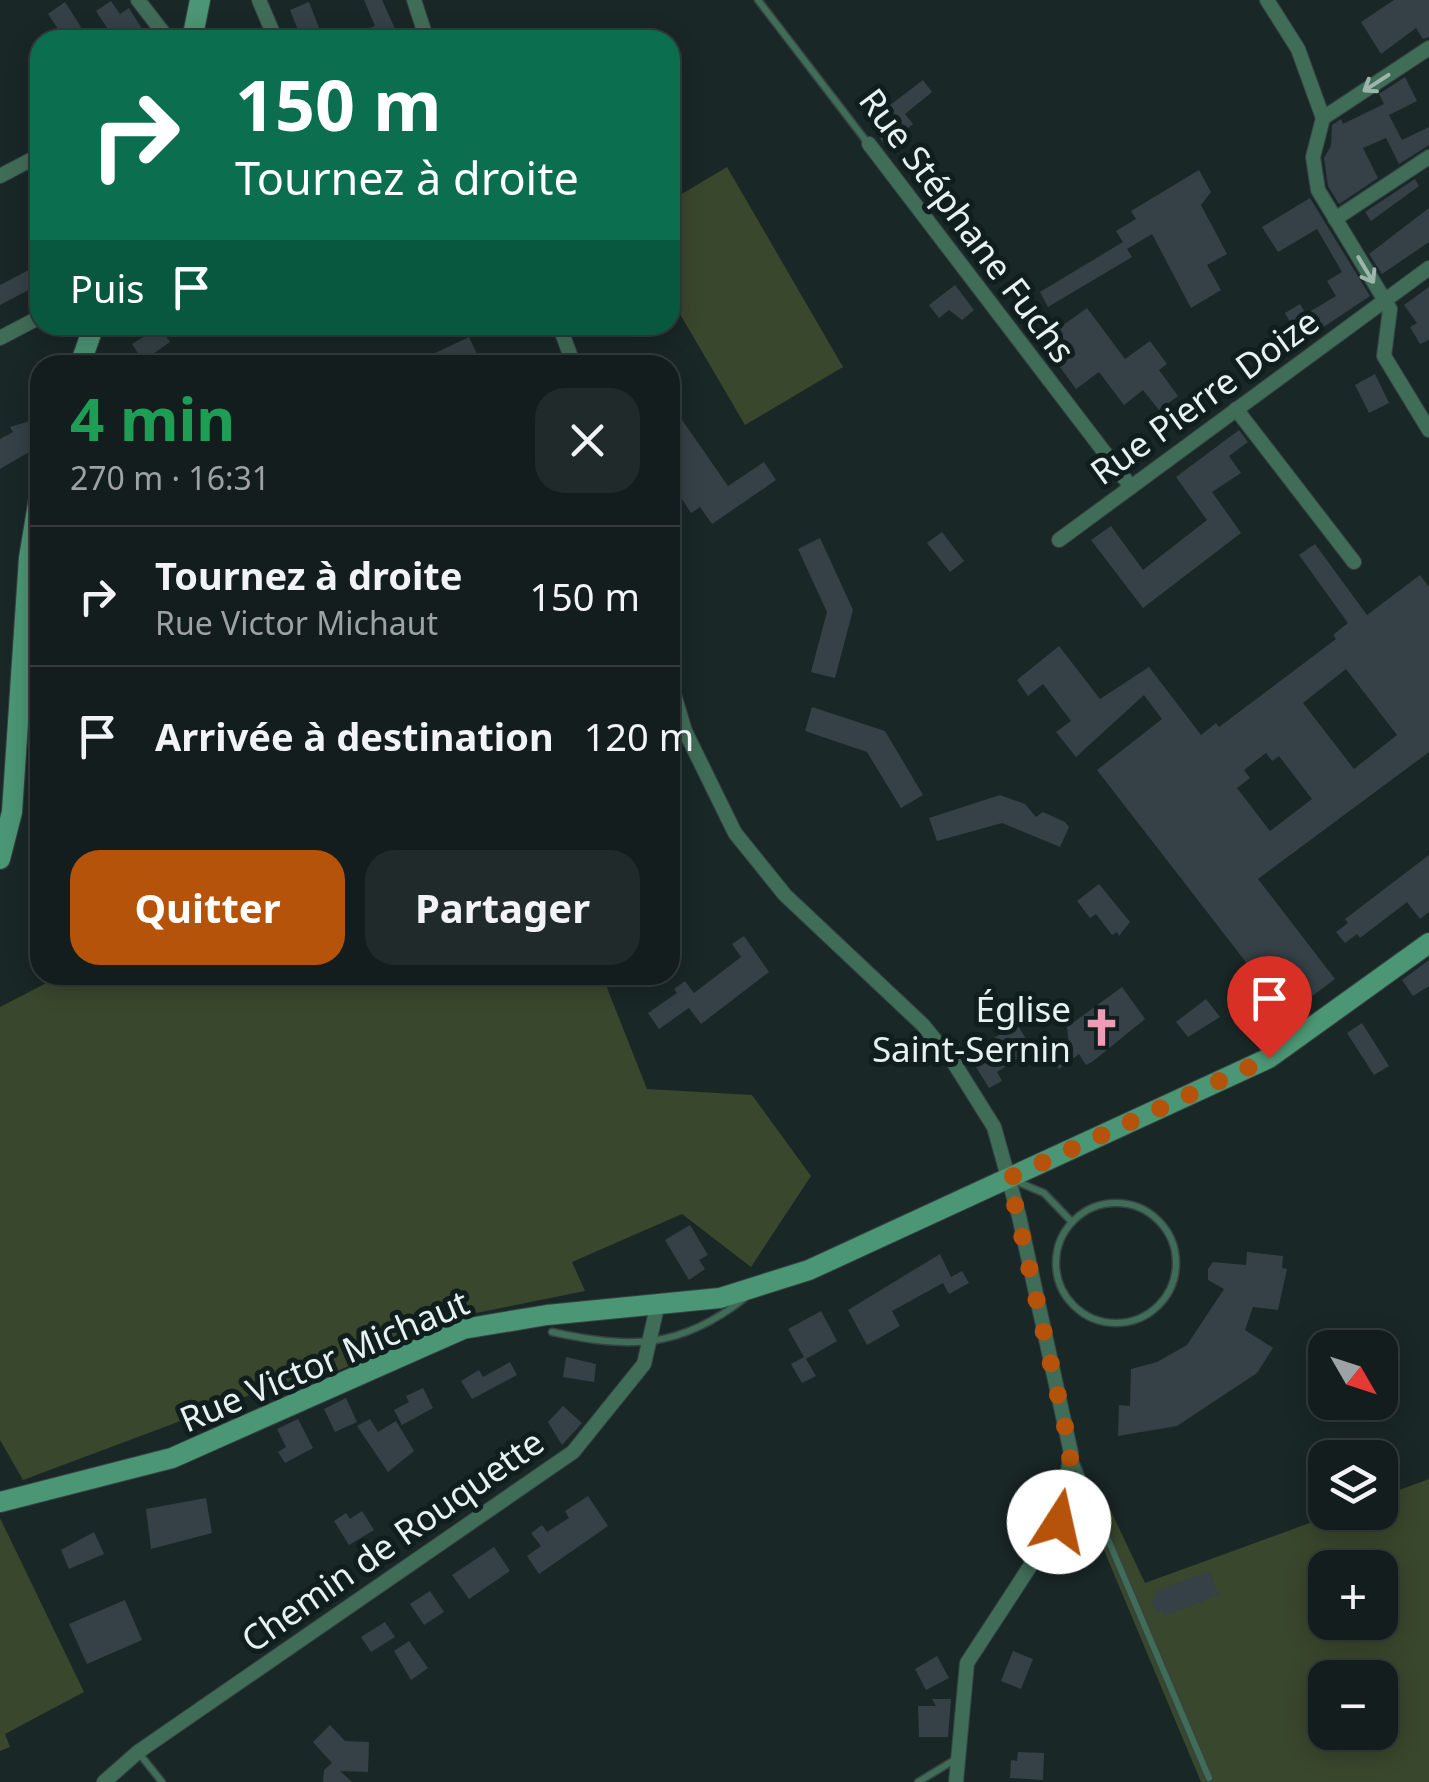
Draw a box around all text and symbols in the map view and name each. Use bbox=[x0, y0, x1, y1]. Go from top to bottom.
text: 150 m bbox=[235, 56, 442, 152]
icon: right bbox=[70, 70, 200, 200]
one-way arrow bbox=[1363, 72, 1391, 93]
street label: Rue Stéphane Fuchs bbox=[849, 78, 1087, 372]
text: Tournez à droite bbox=[235, 147, 579, 208]
one-way arrow bbox=[1356, 255, 1376, 284]
icon: arrive bbox=[164, 260, 219, 315]
text: Puis bbox=[70, 262, 144, 314]
street label: Rue Pierre Doize bbox=[1080, 297, 1328, 495]
text: 4 min bbox=[70, 377, 235, 459]
button: close bbox=[535, 388, 640, 493]
text: 270 m · 16:31 bbox=[70, 456, 270, 499]
text: Tournez à droite bbox=[155, 549, 463, 601]
icon: right bbox=[70, 569, 125, 624]
text: 150 m bbox=[529, 570, 640, 622]
text: Rue Victor Michaut bbox=[155, 601, 438, 644]
icon: arrive bbox=[70, 709, 125, 764]
text: Arrivée à destination bbox=[155, 710, 554, 762]
text: 120 m bbox=[584, 710, 694, 762]
button: Quitter bbox=[70, 850, 345, 965]
button: Partager bbox=[365, 850, 640, 965]
pin bbox=[1227, 956, 1312, 1059]
icon: arrive bbox=[1242, 971, 1297, 1026]
place label: Église Saint-Sernin bbox=[872, 985, 1071, 1072]
church icon: Église Saint-Sernin bbox=[1080, 1007, 1122, 1049]
street label: Rue Victor Michaut bbox=[172, 1278, 476, 1442]
north arrow bbox=[1308, 1330, 1398, 1420]
map controls bbox=[1308, 1330, 1398, 1750]
street label: Chemin de Rouquette bbox=[232, 1418, 552, 1662]
button: layers bbox=[1308, 1440, 1398, 1530]
position arrow bbox=[1007, 1470, 1111, 1574]
button: + bbox=[1308, 1550, 1398, 1640]
button: − bbox=[1308, 1660, 1398, 1750]

